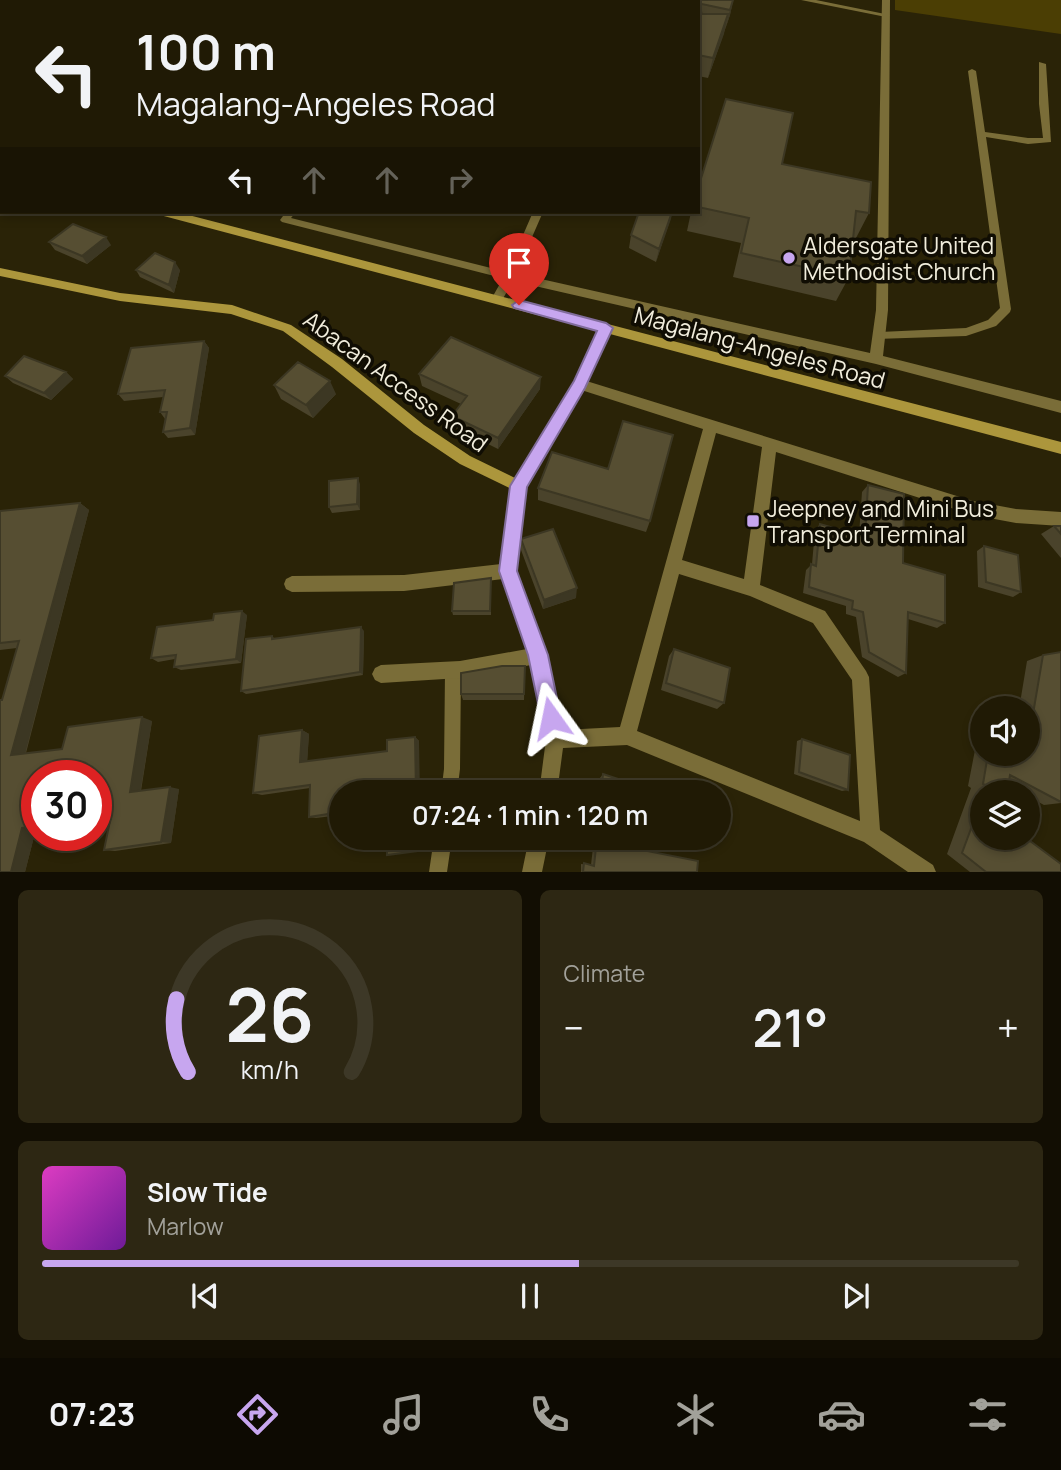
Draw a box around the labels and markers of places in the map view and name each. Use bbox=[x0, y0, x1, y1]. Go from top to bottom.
place label: Aldersgate United Methodist Church bbox=[803, 229, 995, 287]
pin bbox=[489, 233, 549, 305]
marker: Aldersgate United Methodist Church bbox=[781, 250, 797, 266]
place label: Jeepney and Mini Bus Transport Terminal bbox=[767, 492, 994, 550]
marker: Jeepney and Mini Bus Transport Terminal bbox=[745, 513, 761, 529]

